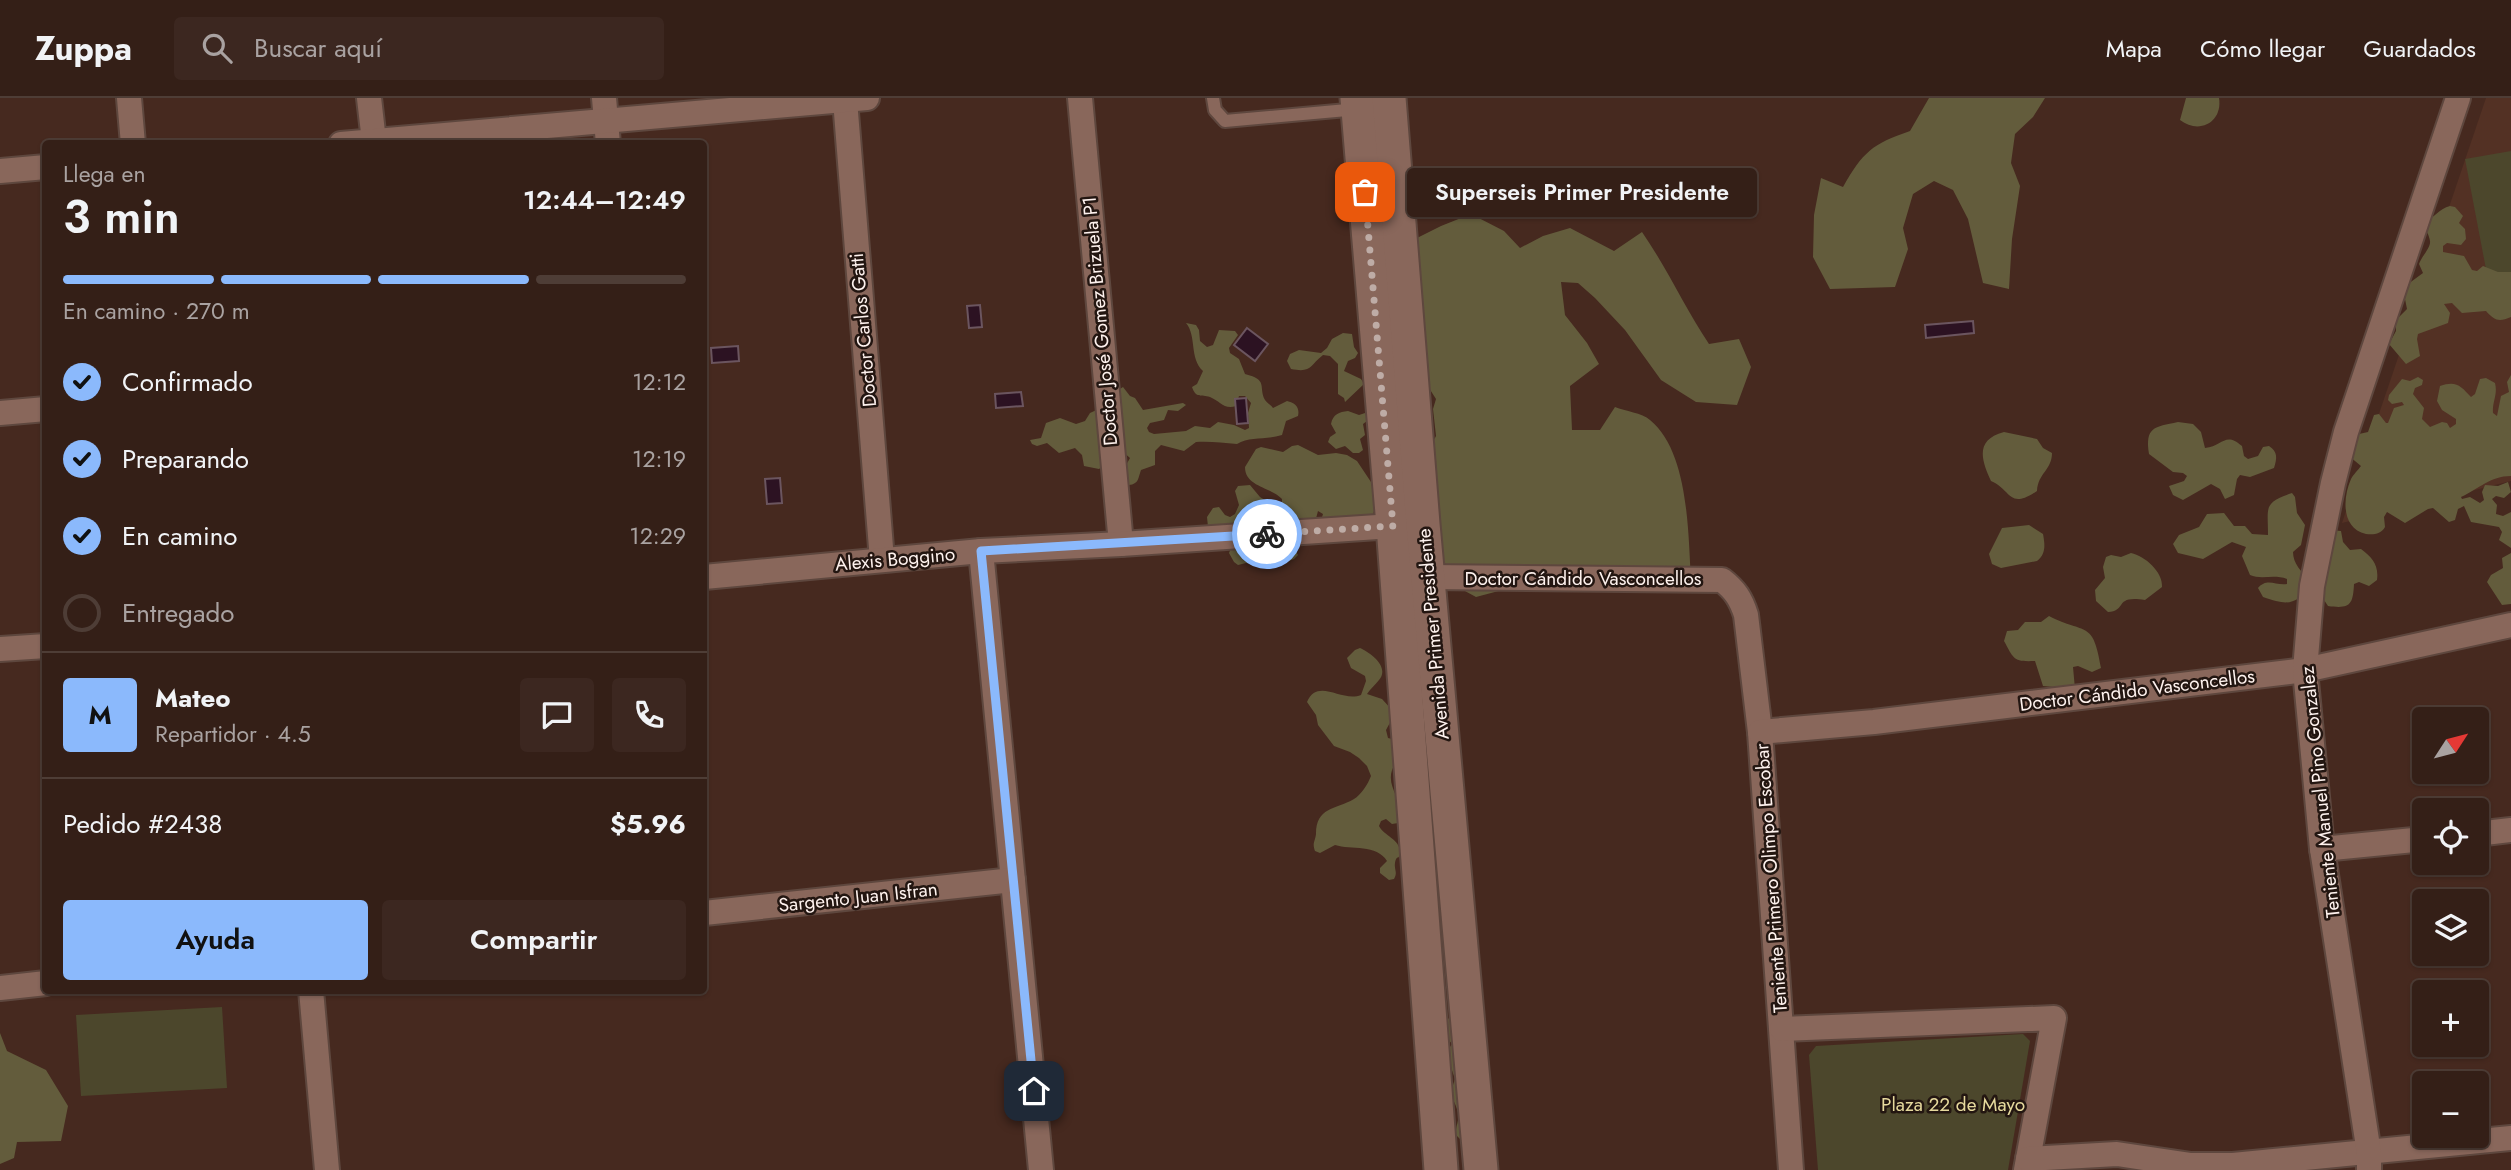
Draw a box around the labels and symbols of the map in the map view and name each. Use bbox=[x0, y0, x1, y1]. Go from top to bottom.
pin bbox=[1335, 162, 1395, 222]
callout: Superseis Primer Presidente bbox=[1407, 168, 1757, 217]
street label: Doctor José Gomez Brizuela P1 bbox=[1076, 195, 1124, 447]
street label: Doctor Carlos Gatti bbox=[843, 252, 883, 408]
courier bbox=[1232, 499, 1302, 569]
street label: Avenida Primer Presidente bbox=[1410, 527, 1456, 741]
street label: Alexis Boggino bbox=[834, 540, 956, 578]
street label: Doctor Cándido Vasconcellos bbox=[1465, 565, 1702, 592]
street label: Doctor Cándido Vasconcellos bbox=[2018, 662, 2257, 718]
street label: Teniente Manuel Pino Gonzalez bbox=[2293, 665, 2347, 919]
north arrow bbox=[2412, 707, 2488, 784]
street label: Teniente Primero Olimpo Escobar bbox=[1748, 742, 1794, 1014]
street label: Sargento Juan Isfran bbox=[777, 875, 939, 919]
pin bbox=[1004, 1061, 1064, 1121]
park label: Plaza 22 de Mayo bbox=[1881, 1091, 2025, 1118]

